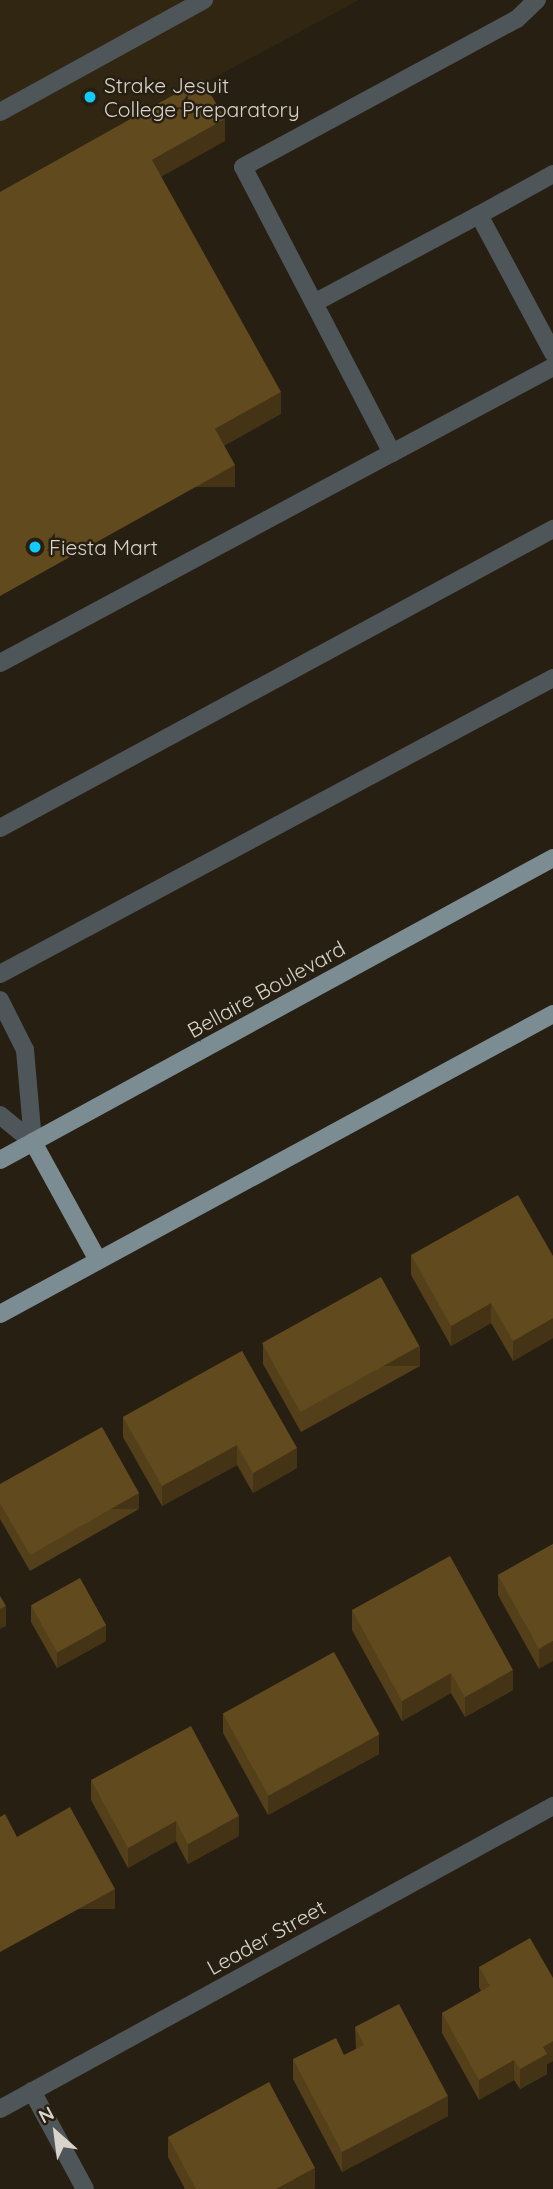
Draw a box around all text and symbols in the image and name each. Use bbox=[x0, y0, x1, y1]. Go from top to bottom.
place label: Strake Jesuit College Preparatory bbox=[104, 72, 300, 122]
marker: Strake Jesuit College Preparatory bbox=[82, 89, 98, 105]
place label: Fiesta Mart bbox=[49, 534, 158, 560]
marker: Fiesta Mart bbox=[27, 539, 43, 555]
street label: Bellaire Boulevard bbox=[183, 935, 349, 1043]
street label: Leader Street bbox=[202, 1894, 330, 1980]
north arrow bbox=[21, 2098, 91, 2168]
text: N bbox=[34, 2101, 58, 2128]

